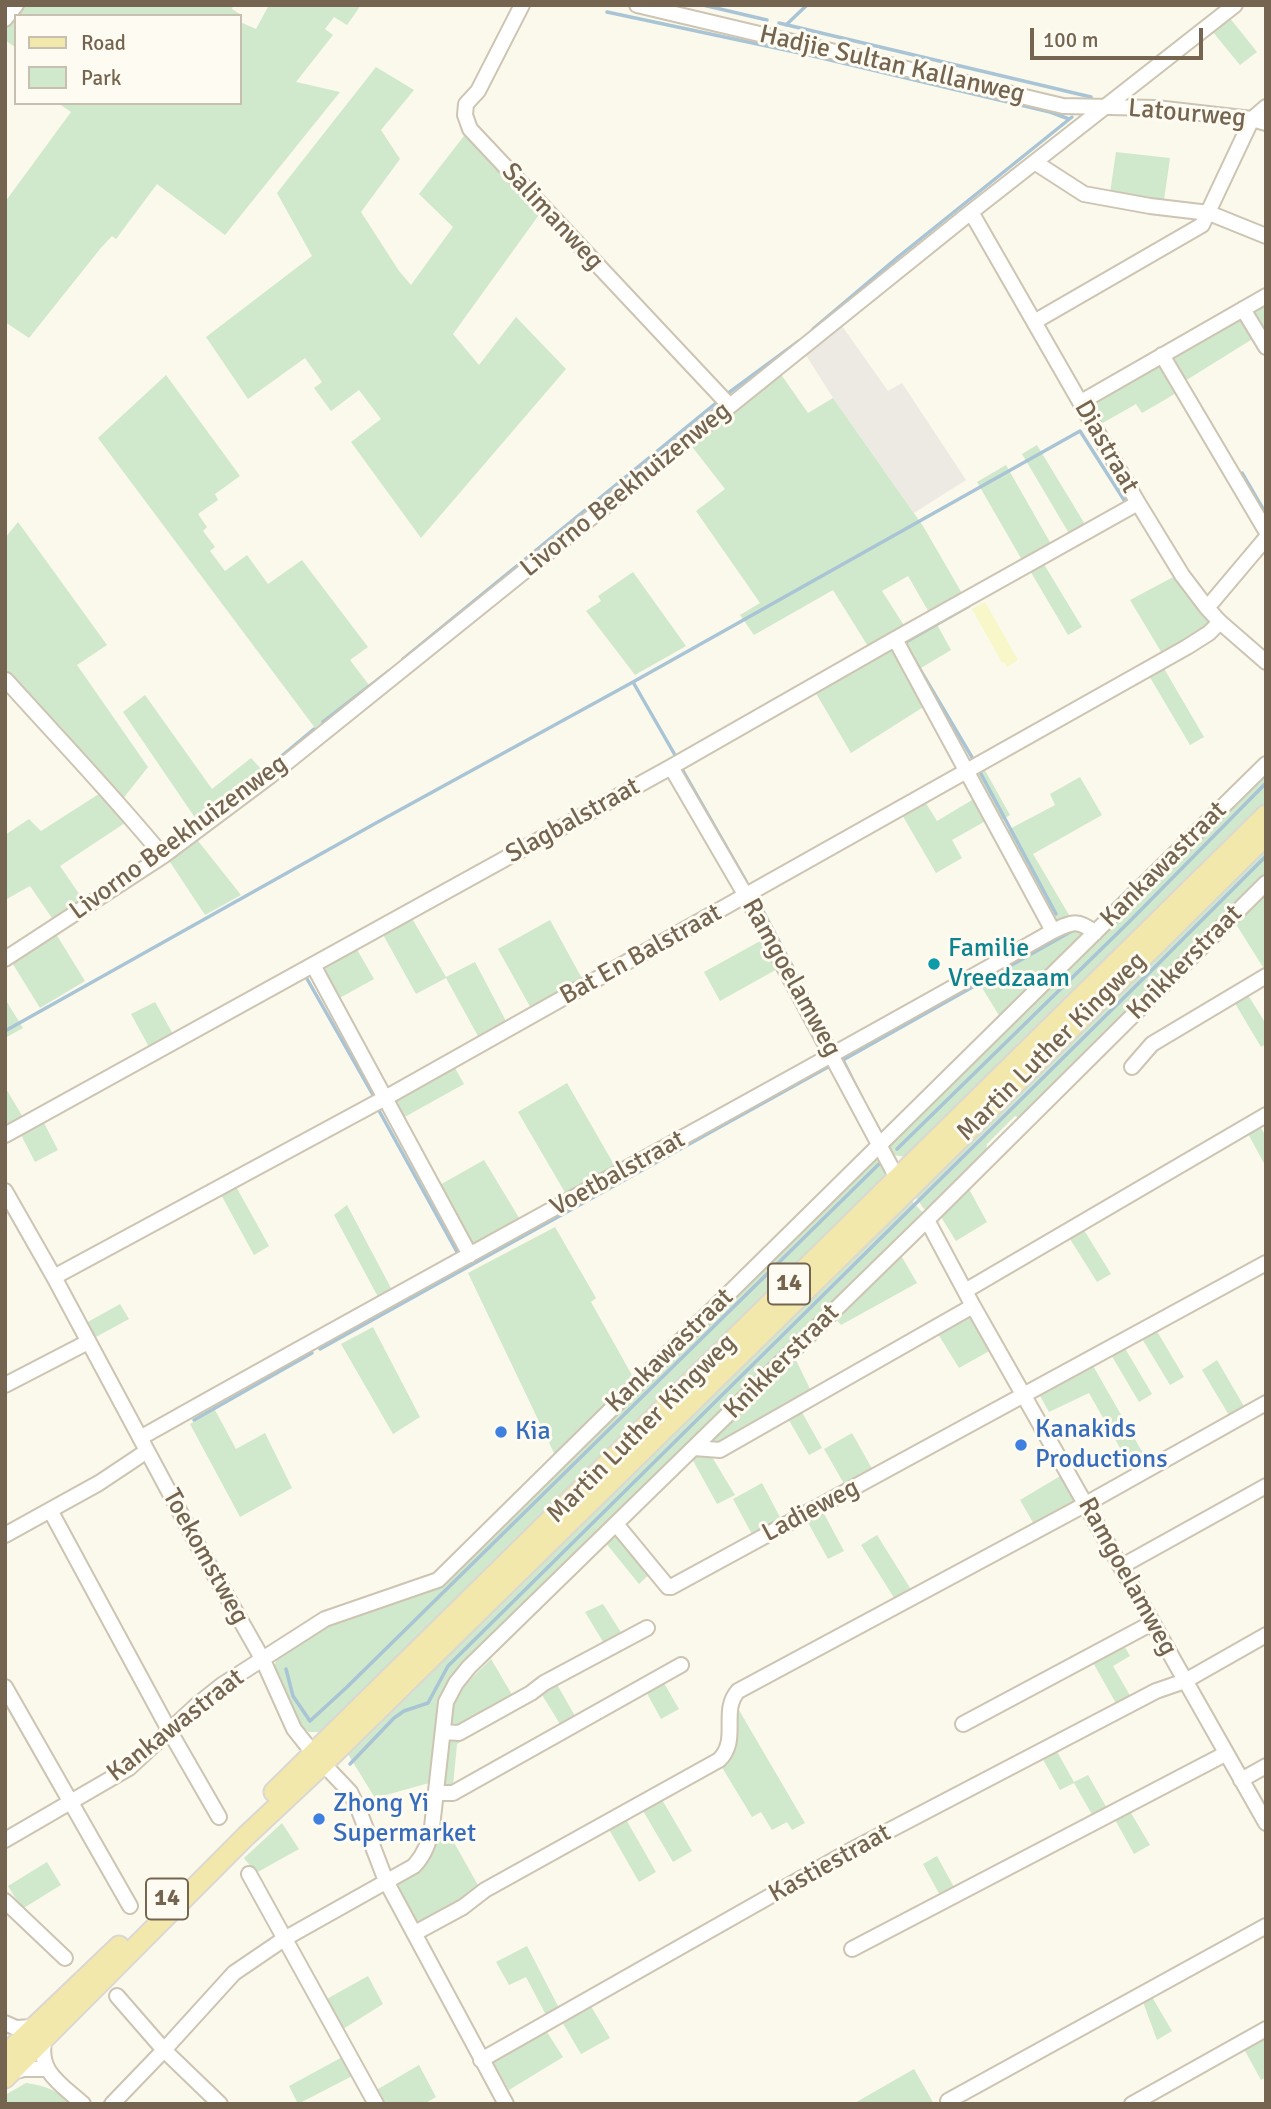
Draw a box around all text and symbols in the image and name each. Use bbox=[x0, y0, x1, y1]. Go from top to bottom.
legend bbox=[14, 14, 242, 105]
scale bar bbox=[1033, 14, 1206, 58]
street label: Hadjie Sultan Kallanweg bbox=[756, 19, 1028, 111]
text: 100 m bbox=[1043, 27, 1098, 53]
text: Road bbox=[81, 30, 126, 56]
text: Park bbox=[81, 65, 121, 91]
street label: Latourweg bbox=[1127, 93, 1247, 135]
street label: Salimanweg bbox=[495, 157, 609, 277]
street label: Diastraat bbox=[1067, 395, 1145, 499]
street label: Livorno Beekhuizenweg bbox=[515, 396, 737, 584]
street label: Livorno Beekhuizenweg bbox=[64, 749, 294, 927]
street label: Slagbalstraat bbox=[500, 771, 646, 871]
street label: Kankawastraat bbox=[1094, 795, 1234, 935]
street label: Ramgoelamweg bbox=[735, 893, 847, 1063]
street label: Bat En Balstraat bbox=[555, 898, 727, 1012]
street label: Knikkerstraat bbox=[1121, 899, 1249, 1027]
place label: Familie Vreedzaam bbox=[948, 933, 1070, 995]
street label: Martin Luther Kingweg bbox=[951, 946, 1153, 1148]
marker: Familie Vreedzaam bbox=[926, 956, 942, 972]
street label: Voetbalstraat bbox=[545, 1124, 691, 1224]
road number: 14 bbox=[768, 1264, 810, 1304]
street label: Kankawastraat bbox=[600, 1282, 740, 1420]
street label: Knikkerstraat bbox=[718, 1298, 846, 1426]
street label: Martin Luther Kingweg bbox=[541, 1328, 743, 1530]
place label: Kanakids Productions bbox=[1035, 1414, 1168, 1476]
place label: Kia bbox=[515, 1416, 551, 1448]
marker: Kia bbox=[493, 1424, 509, 1440]
marker: Kanakids Productions bbox=[1013, 1437, 1029, 1453]
street label: Ladieweg bbox=[757, 1473, 865, 1549]
street label: Toekomstweg bbox=[155, 1484, 255, 1630]
street label: Ramgoelamweg bbox=[1071, 1492, 1183, 1662]
street label: Kankawastraat bbox=[101, 1663, 251, 1789]
place label: Zhong Yi Supermarket bbox=[333, 1788, 476, 1850]
marker: Zhong Yi Supermarket bbox=[311, 1811, 327, 1827]
street label: Kastiestraat bbox=[764, 1818, 896, 1910]
road number: 14 bbox=[146, 1878, 188, 1920]

